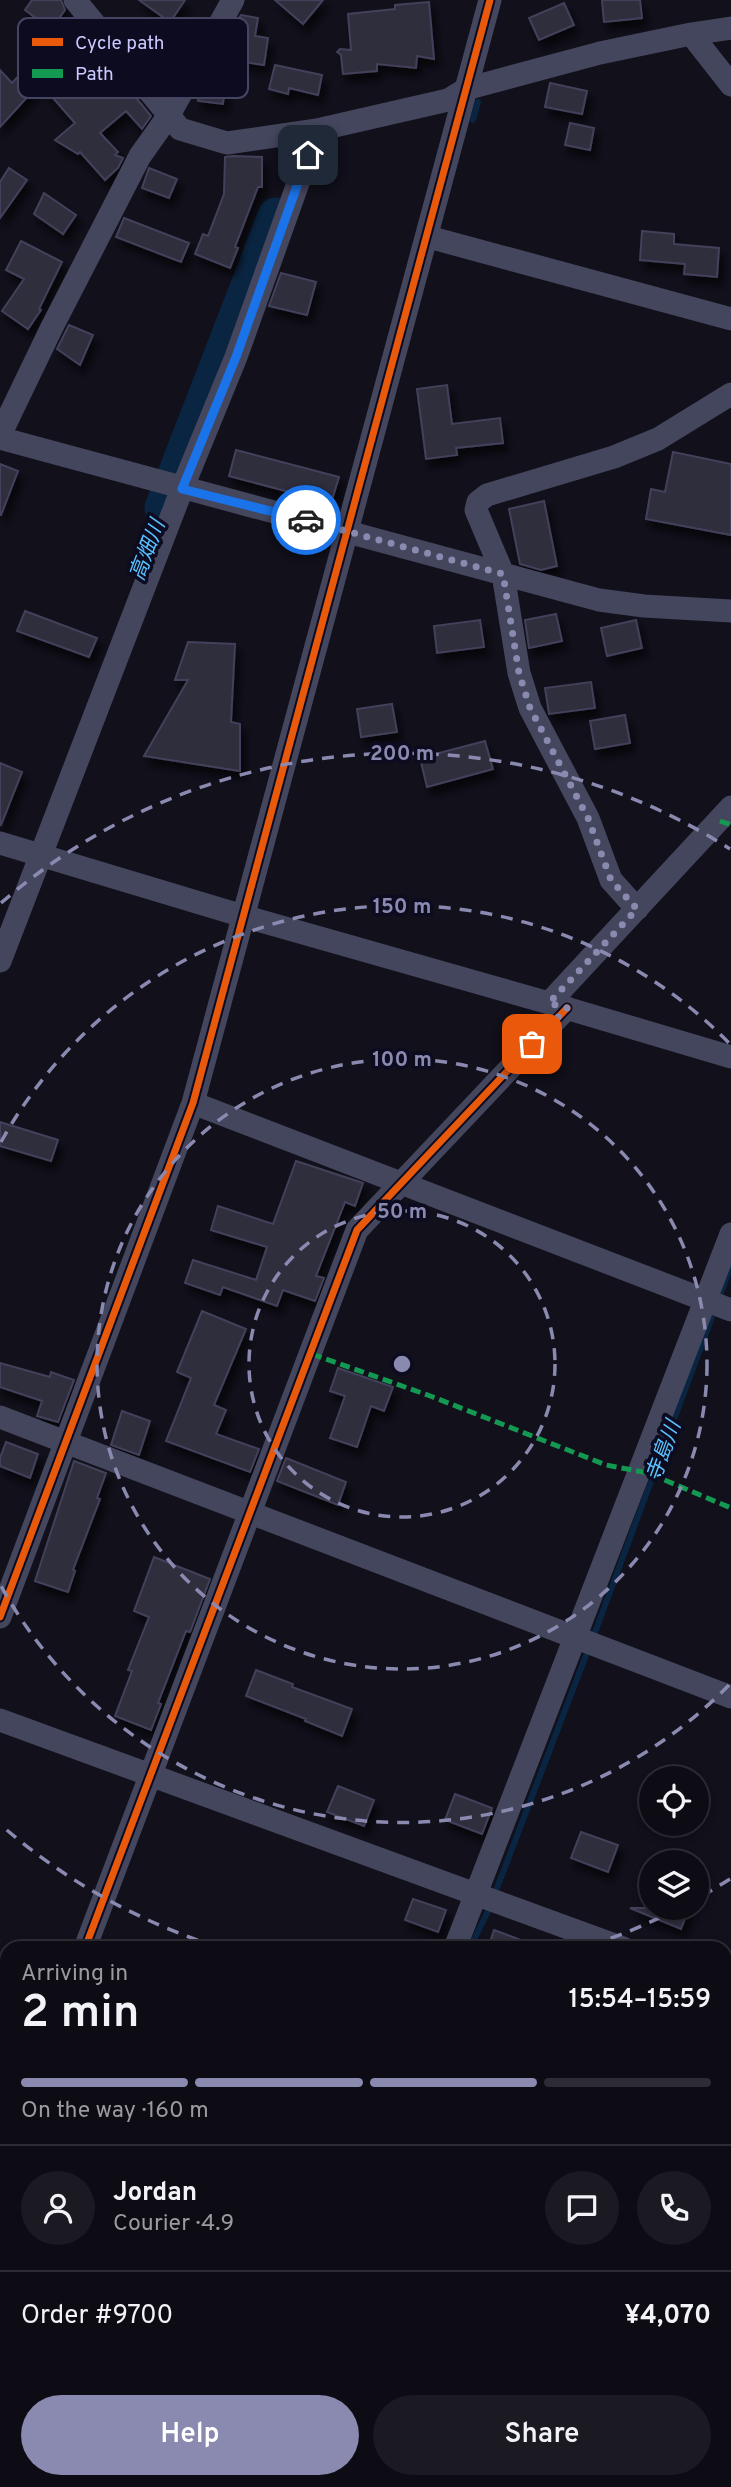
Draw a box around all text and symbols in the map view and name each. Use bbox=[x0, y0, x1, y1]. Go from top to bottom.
legend bbox=[18, 18, 248, 98]
text: Cycle path bbox=[75, 32, 164, 56]
text: Path bbox=[75, 63, 114, 87]
pin bbox=[278, 125, 338, 185]
icon: home bbox=[289, 136, 327, 174]
courier bbox=[271, 485, 341, 555]
icon: car bbox=[287, 501, 325, 539]
water label: 高畑川 bbox=[125, 514, 173, 585]
text: 200 m bbox=[370, 741, 434, 768]
text: 150 m bbox=[373, 894, 431, 921]
pin bbox=[502, 1014, 562, 1074]
icon: bag bbox=[513, 1025, 551, 1063]
text: 100 m bbox=[372, 1047, 432, 1074]
text: 50 m bbox=[377, 1199, 427, 1226]
centre of rings bbox=[390, 1352, 414, 1376]
water label: 寺島川 bbox=[641, 1415, 689, 1486]
map controls bbox=[639, 1766, 709, 1920]
button: locate bbox=[639, 1766, 709, 1836]
button: layers bbox=[639, 1850, 709, 1920]
text: Arriving in bbox=[21, 1960, 128, 1989]
text: 15:54–15:59 bbox=[569, 1984, 711, 2017]
text: 2 min bbox=[21, 1985, 140, 2044]
text: On the way · 160 m bbox=[21, 2097, 209, 2126]
button: person bbox=[21, 2171, 95, 2245]
button: chat bbox=[545, 2171, 619, 2245]
button: phone bbox=[637, 2171, 711, 2245]
text: Jordan bbox=[113, 2177, 197, 2210]
text: Courier · 4.9 bbox=[113, 2210, 234, 2239]
text: Order #9700 bbox=[21, 2300, 173, 2333]
text: ¥4,070 bbox=[624, 2300, 711, 2333]
button: Help bbox=[21, 2395, 359, 2475]
button: Share bbox=[373, 2395, 711, 2475]

